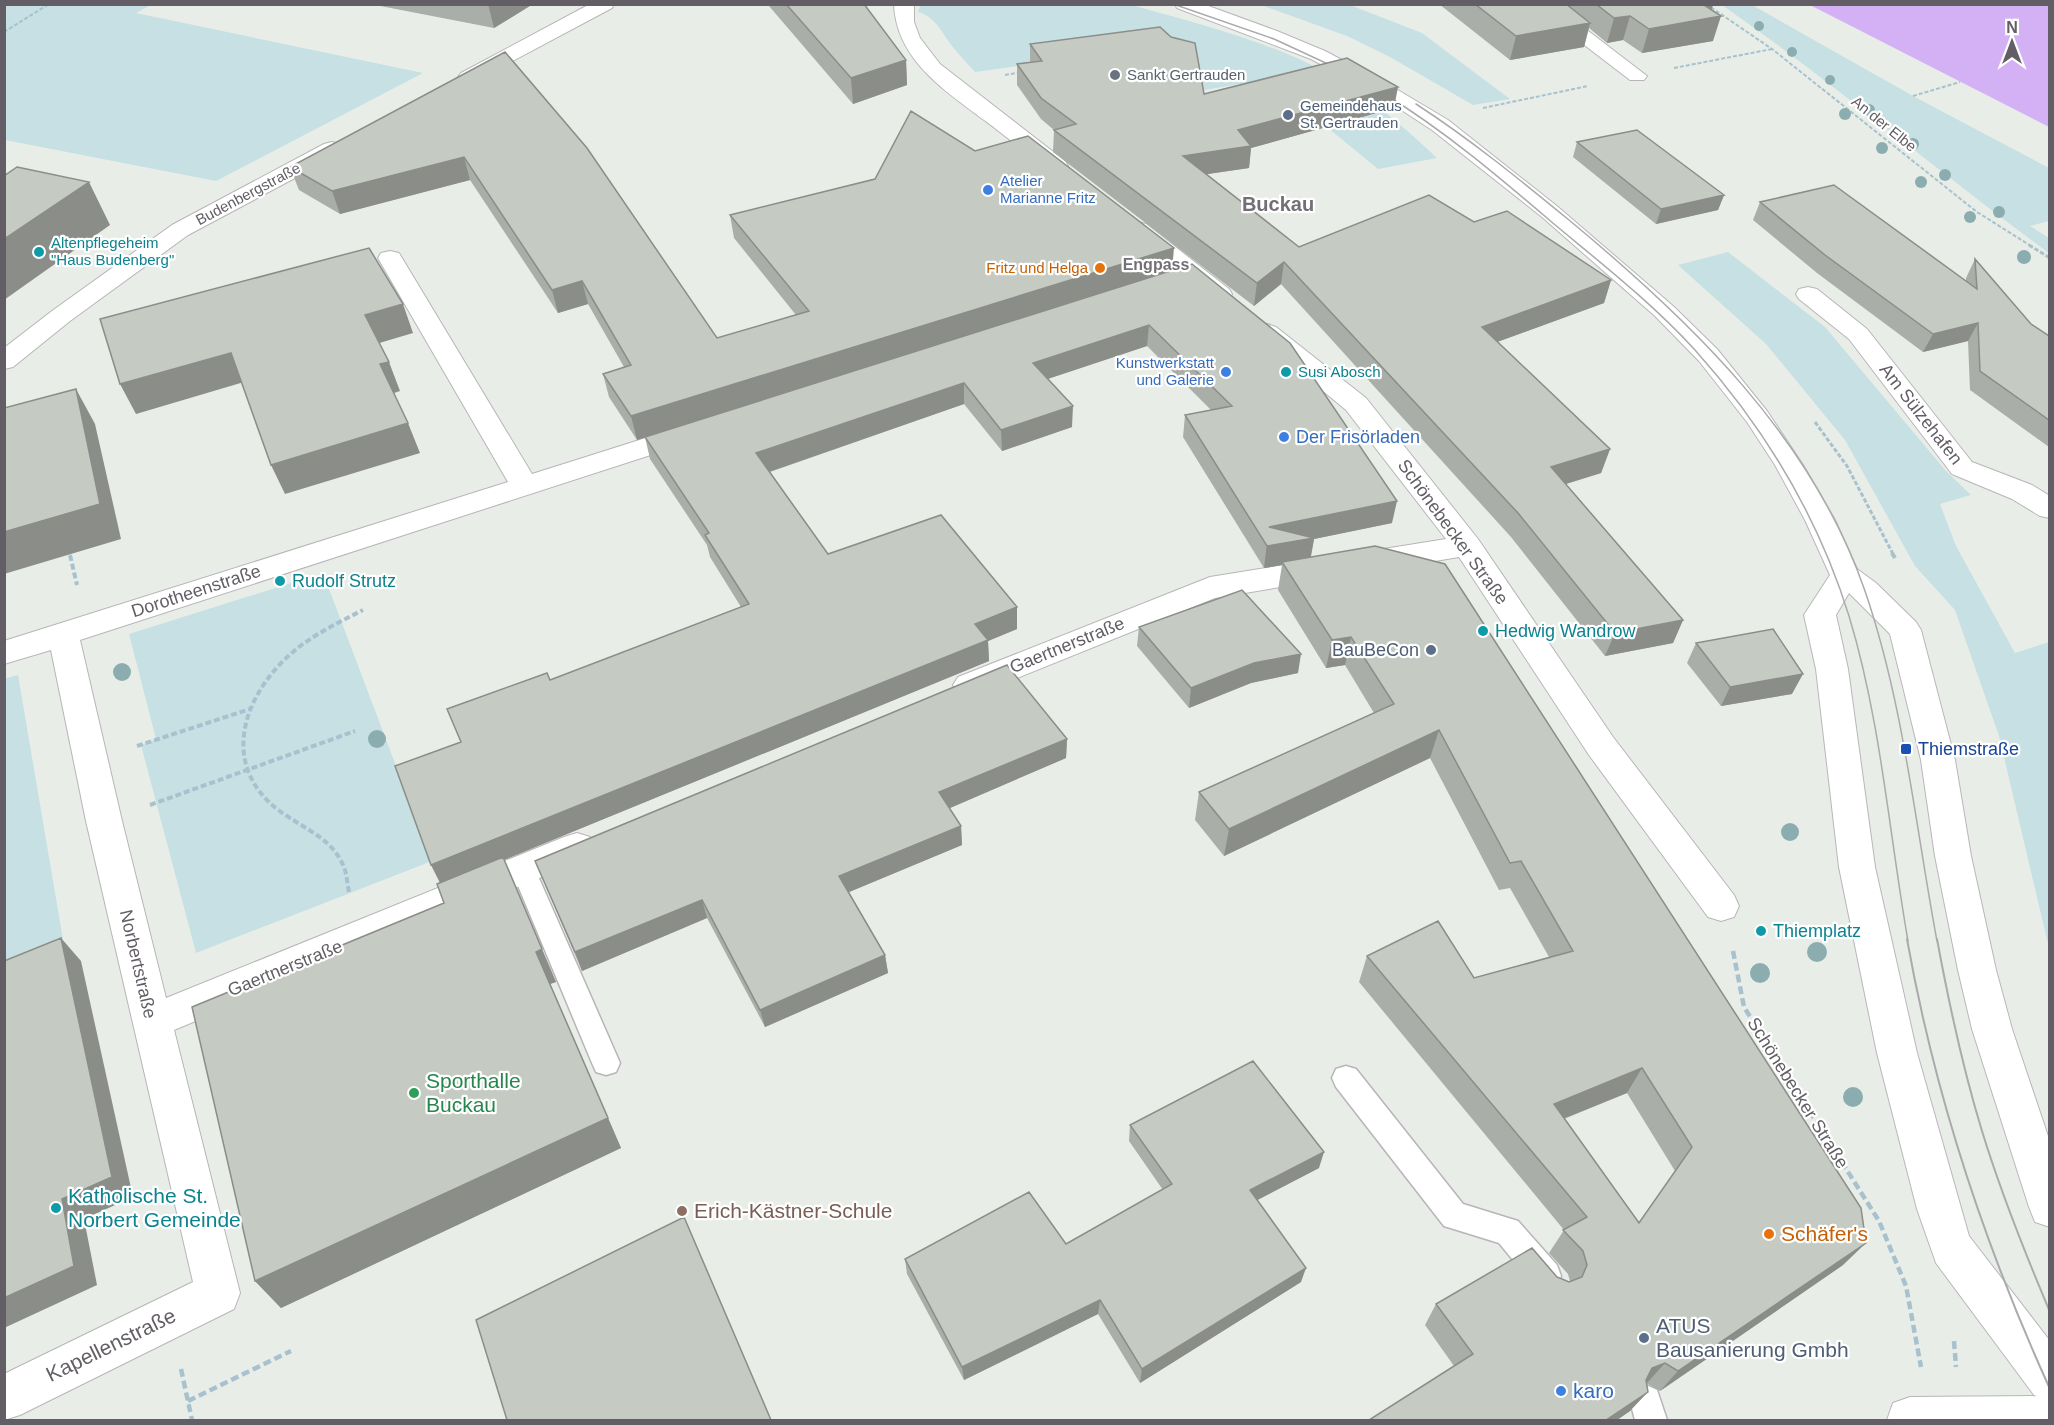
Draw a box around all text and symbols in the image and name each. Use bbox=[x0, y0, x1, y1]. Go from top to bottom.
north arrow bbox=[1982, 12, 2042, 72]
text: N bbox=[2006, 19, 2018, 36]
place label: Sankt Gertrauden bbox=[1127, 66, 1245, 83]
marker: Sankt Gertrauden bbox=[1108, 68, 1122, 82]
street label: An der Elbe bbox=[1849, 92, 1920, 155]
place label: Gemeindehaus St. Gertrauden bbox=[1300, 97, 1402, 131]
marker: Gemeindehaus St. Gertrauden bbox=[1281, 108, 1295, 122]
street label: Budenbergstraße bbox=[193, 159, 303, 228]
place label: Atelier Marianne Fritz bbox=[1000, 172, 1096, 206]
marker: Atelier Marianne Fritz bbox=[981, 183, 995, 197]
district label: Buckau bbox=[1242, 193, 1314, 215]
place label: Altenpflegeheim "Haus Budenberg" bbox=[51, 234, 174, 268]
marker: Altenpflegeheim "Haus Budenberg" bbox=[32, 245, 46, 259]
district label: Engpass bbox=[1123, 256, 1189, 273]
place label: Fritz und Helga bbox=[986, 259, 1089, 276]
marker: Fritz und Helga bbox=[1093, 261, 1107, 275]
place label: Kunstwerkstatt und Galerie bbox=[1116, 354, 1215, 388]
street label: Am Sülzehafen bbox=[1876, 360, 1966, 468]
place label: Susi Abosch bbox=[1298, 363, 1381, 380]
marker: Kunstwerkstatt und Galerie bbox=[1219, 365, 1233, 379]
marker: Susi Abosch bbox=[1279, 365, 1293, 379]
place label: Der Frisörladen bbox=[1296, 427, 1420, 447]
marker: Der Frisörladen bbox=[1277, 430, 1291, 444]
street label: Schönebecker Straße bbox=[1394, 456, 1512, 608]
street label: Dorotheenstraße bbox=[129, 561, 263, 621]
place label: Rudolf Strutz bbox=[292, 571, 396, 591]
marker: Rudolf Strutz bbox=[273, 574, 287, 588]
street label: Gaertnerstraße bbox=[1007, 613, 1127, 677]
place label: Hedwig Wandrow bbox=[1495, 621, 1636, 641]
marker: Hedwig Wandrow bbox=[1476, 624, 1490, 638]
place label: BauBeCon bbox=[1332, 640, 1419, 660]
marker: BauBeCon bbox=[1424, 643, 1438, 657]
place label: Thiemstraße bbox=[1918, 739, 2019, 759]
marker: Thiemstraße bbox=[1899, 742, 1913, 756]
street label: Norbertstraße bbox=[116, 908, 160, 1020]
place label: Thiemplatz bbox=[1773, 921, 1861, 941]
marker: Thiemplatz bbox=[1754, 924, 1768, 938]
street label: Gaertnerstraße bbox=[225, 936, 345, 1000]
street label: Schönebecker Straße bbox=[1743, 1014, 1853, 1172]
place label: Sporthalle Buckau bbox=[426, 1069, 521, 1116]
marker: Sporthalle Buckau bbox=[407, 1086, 421, 1100]
place label: Katholische St. Norbert Gemeinde bbox=[68, 1184, 241, 1231]
place label: Erich-Kästner-Schule bbox=[694, 1199, 892, 1222]
marker: Katholische St. Norbert Gemeinde bbox=[49, 1201, 63, 1215]
marker: Erich-Kästner-Schule bbox=[675, 1204, 689, 1218]
place label: Schäfer's bbox=[1781, 1222, 1868, 1245]
marker: Schäfer's bbox=[1762, 1227, 1776, 1241]
street label: Kapellenstraße bbox=[42, 1303, 179, 1386]
place label: ATUS Bausanierung Gmbh bbox=[1656, 1314, 1849, 1361]
marker: ATUS Bausanierung Gmbh bbox=[1637, 1331, 1651, 1345]
place label: karo bbox=[1573, 1379, 1614, 1402]
marker: karo bbox=[1554, 1384, 1568, 1398]

